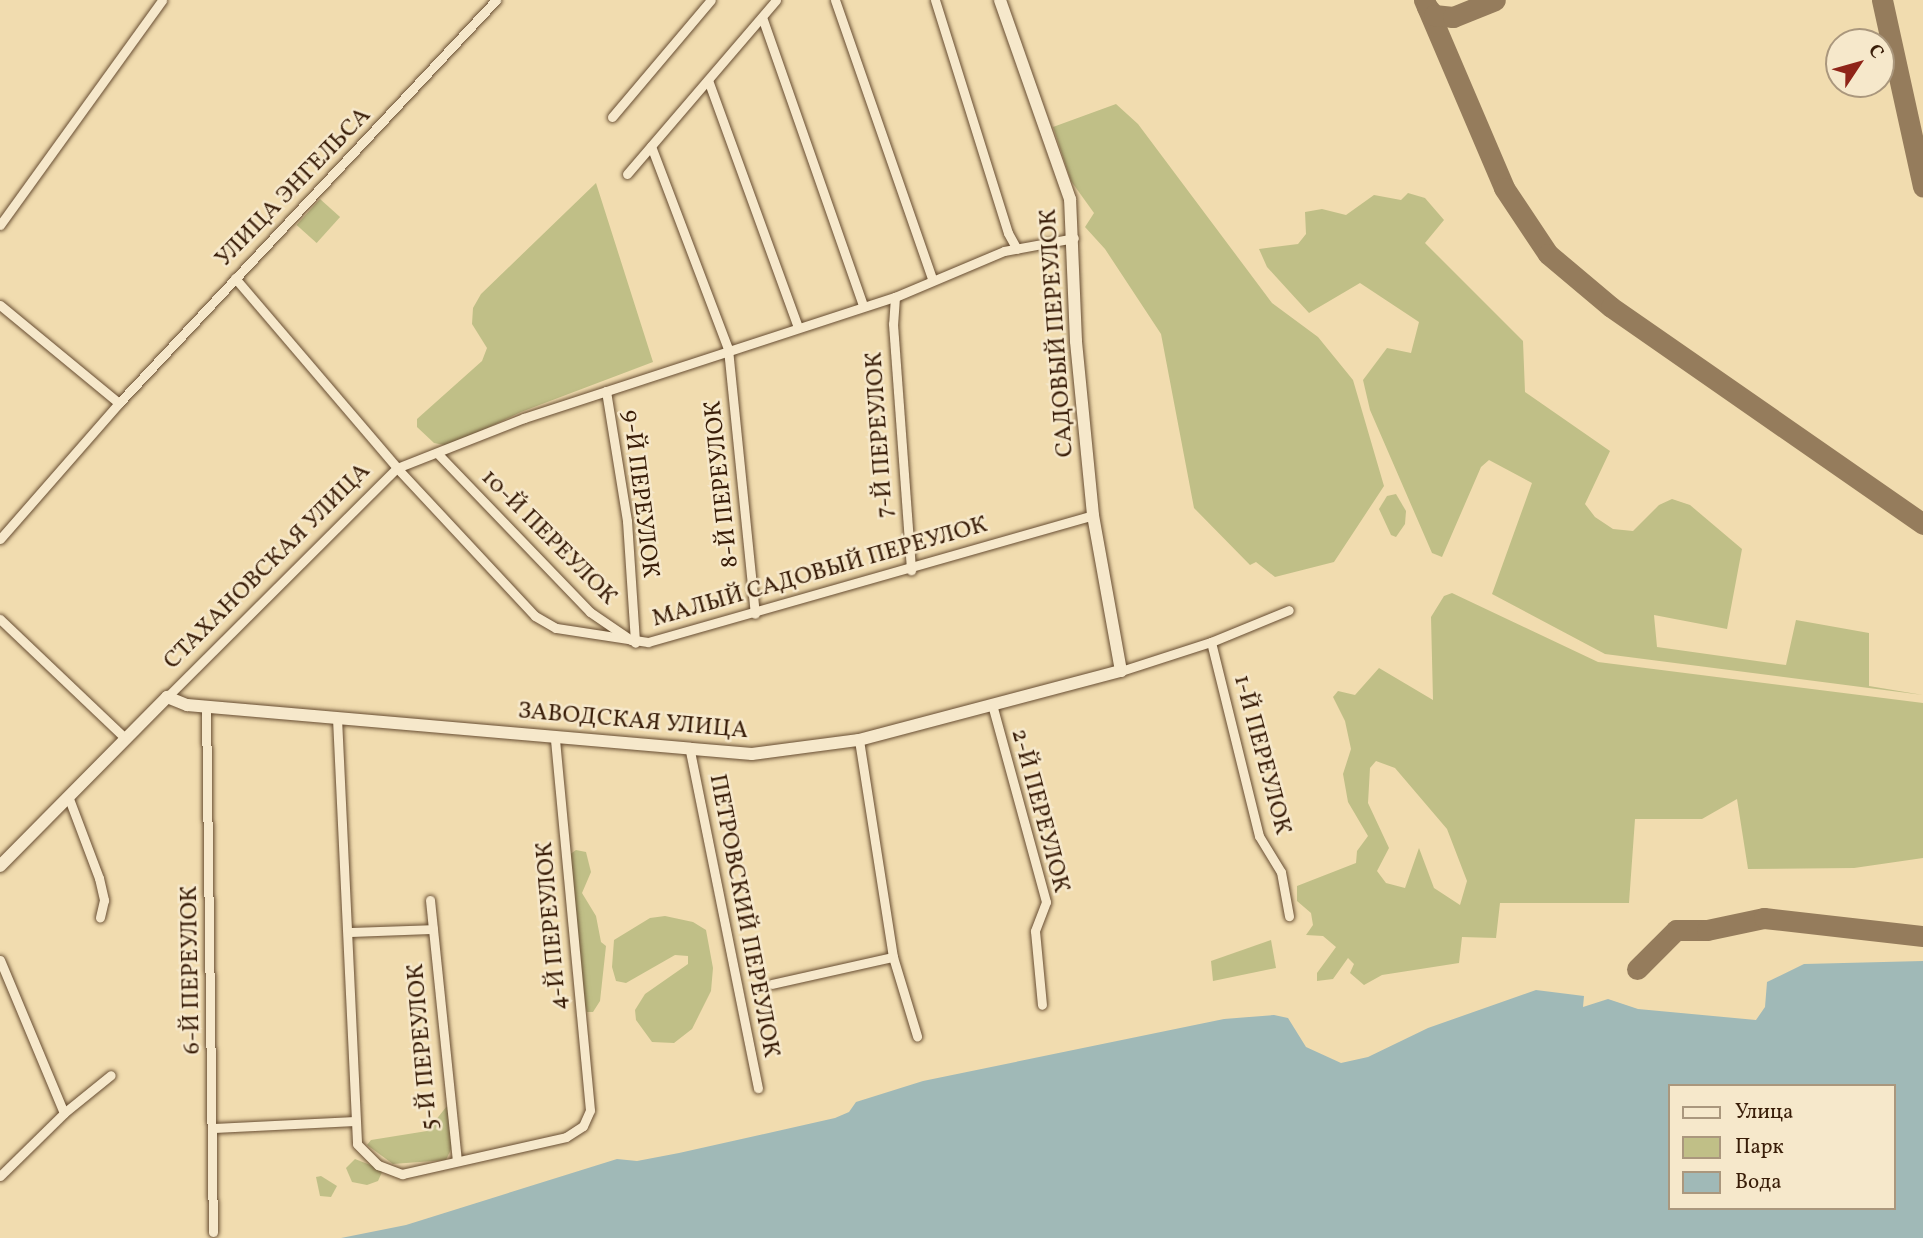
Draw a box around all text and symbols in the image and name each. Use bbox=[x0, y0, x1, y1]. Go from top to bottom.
north arrow bbox=[1825, 28, 1895, 98]
text: С bbox=[1861, 39, 1889, 64]
street label: УЛИЦА ЭНГЕЛЬСА bbox=[210, 102, 378, 274]
street label: САДОВЫЙ ПЕРЕУЛОК bbox=[1035, 208, 1081, 458]
street label: 7-Й ПЕРЕУЛОК bbox=[861, 351, 901, 519]
street label: 8-Й ПЕРЕУЛОК bbox=[700, 399, 746, 569]
street label: 9-Й ПЕРЕУЛОК bbox=[614, 408, 664, 580]
street label: СТАХАНОВСКАЯ УЛИЦА bbox=[159, 458, 377, 676]
street label: 10-Й ПЕРЕУЛОК bbox=[474, 464, 622, 612]
street label: МАЛЫЙ САДОВЫЙ ПЕРЕУЛОК bbox=[649, 511, 991, 635]
street label: 1-Й ПЕРЕУЛОК bbox=[1226, 672, 1296, 838]
street label: ЗАВОДСКАЯ УЛИЦА bbox=[517, 698, 749, 746]
street label: 2-Й ПЕРЕУЛОК bbox=[1003, 726, 1075, 896]
street label: ПЕТРОВСКИЙ ПЕРЕУЛОК bbox=[701, 772, 785, 1060]
street label: 4-Й ПЕРЕУЛОК bbox=[531, 841, 575, 1011]
street label: 6-Й ПЕРЕУЛОК bbox=[176, 885, 208, 1055]
street label: 5-Й ПЕРЕУЛОК bbox=[402, 962, 446, 1132]
legend bbox=[1668, 1084, 1895, 1210]
text: Улица bbox=[1735, 1098, 1793, 1127]
text: Парк bbox=[1735, 1133, 1784, 1162]
text: Вода bbox=[1735, 1168, 1782, 1197]

